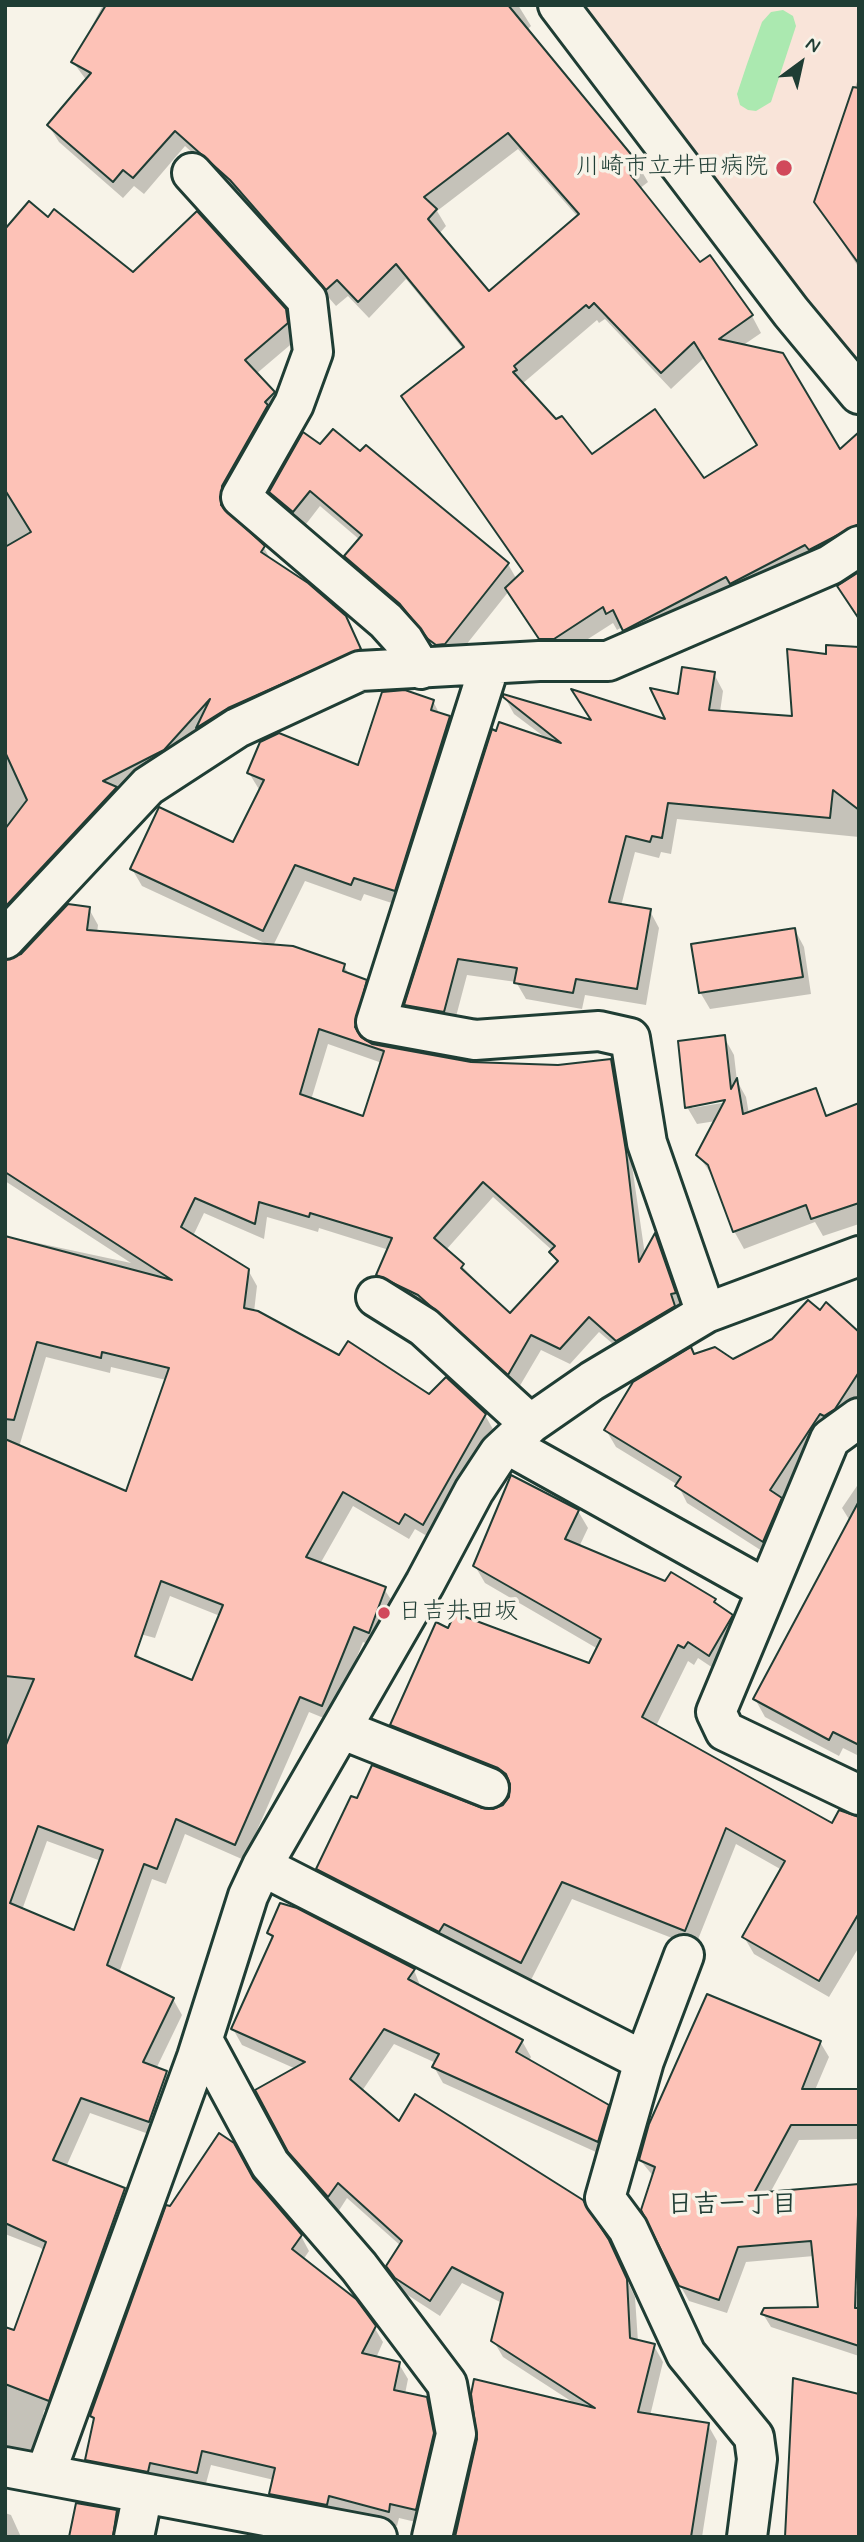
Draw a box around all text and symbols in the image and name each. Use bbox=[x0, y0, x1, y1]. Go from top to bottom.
north arrow bbox=[766, 28, 836, 98]
text: N bbox=[801, 31, 825, 59]
place label: 川崎市立井田病院 bbox=[576, 154, 768, 182]
marker: 川崎市立井田病院 bbox=[774, 158, 794, 178]
place label: 日吉井田坂 bbox=[398, 1599, 518, 1627]
marker: 日吉井田坂 bbox=[376, 1605, 392, 1621]
district label: 日吉一丁目 bbox=[667, 2191, 797, 2223]

